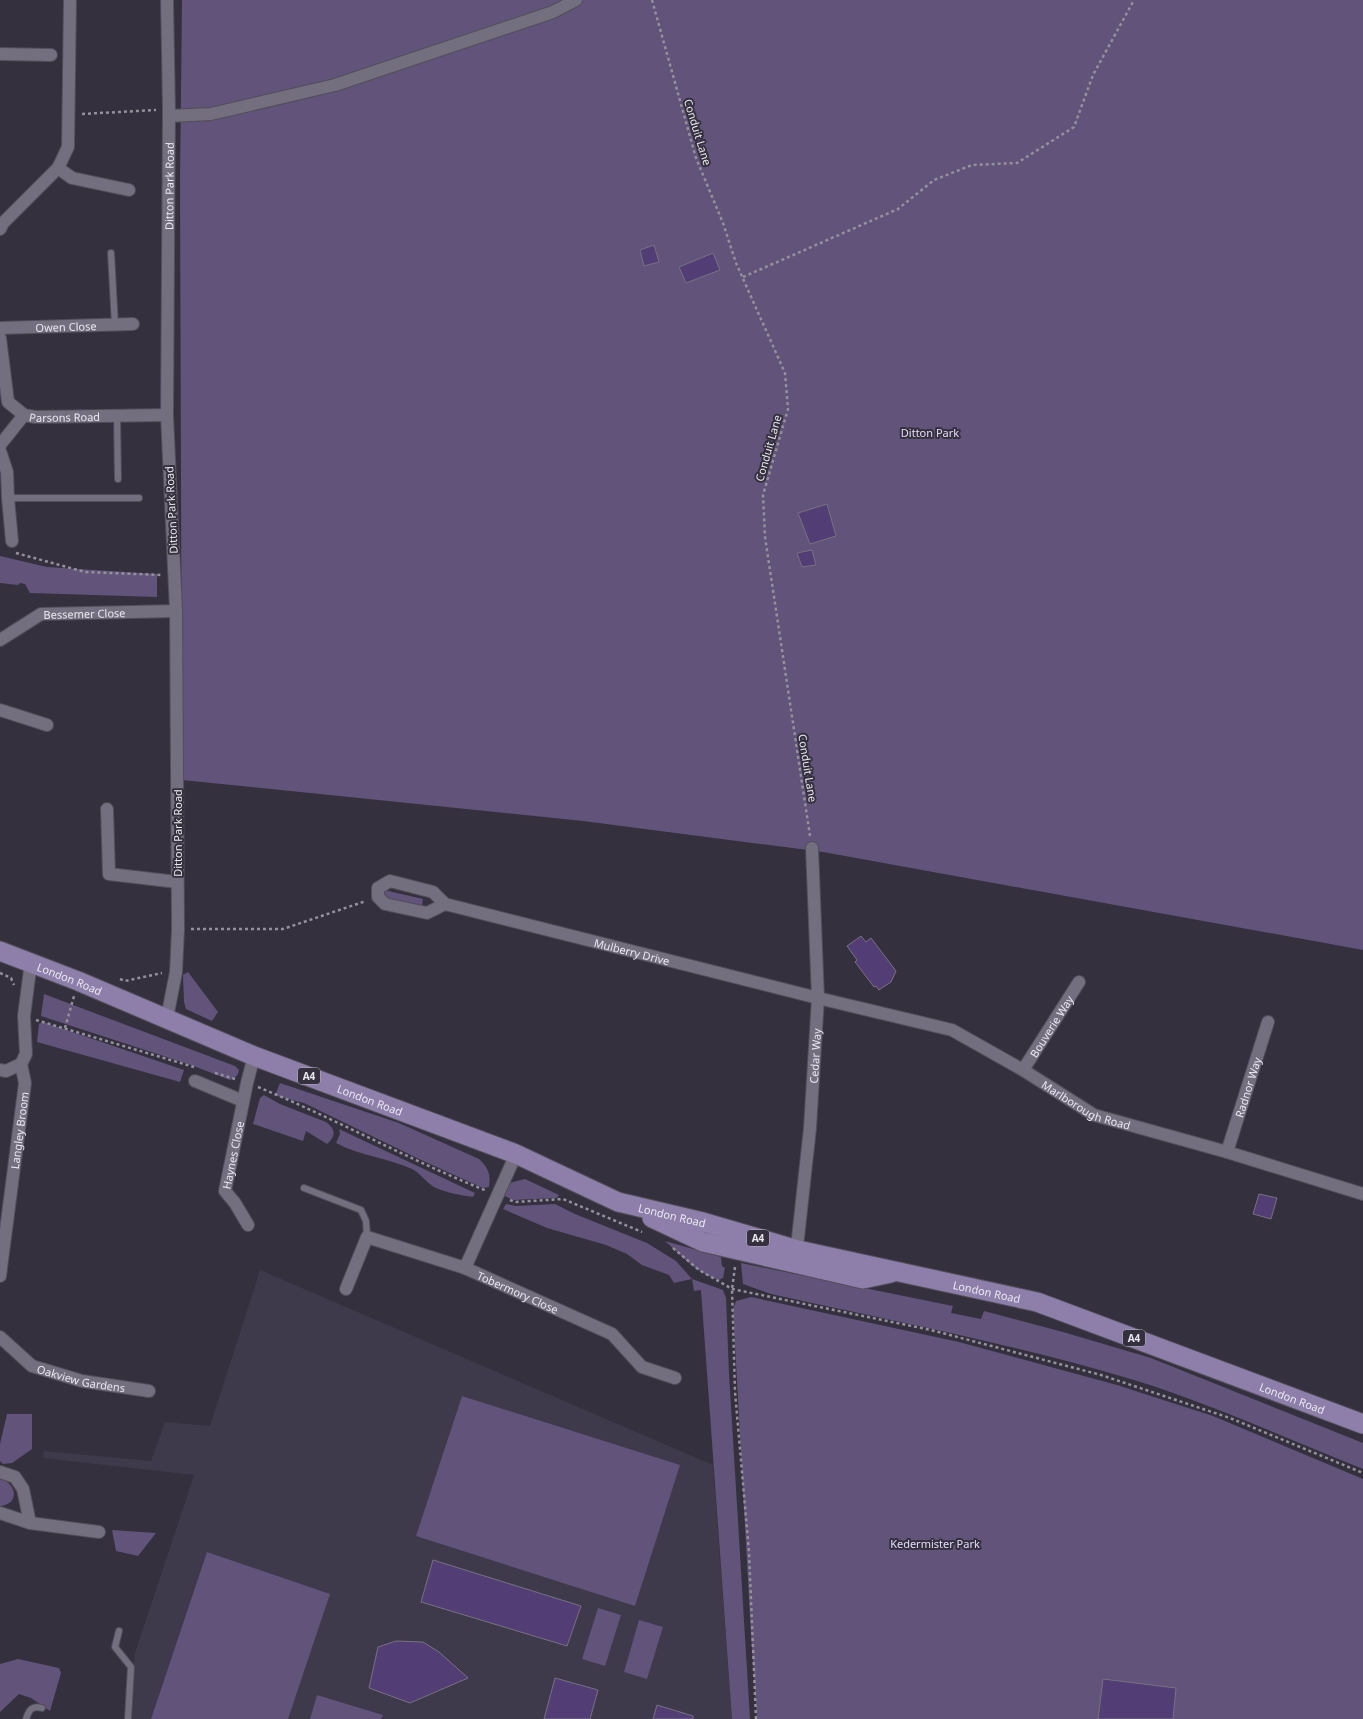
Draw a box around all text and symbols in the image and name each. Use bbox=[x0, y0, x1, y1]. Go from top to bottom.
street label: Conduit Lane bbox=[681, 97, 715, 167]
street label: Ditton Park Road bbox=[161, 142, 176, 230]
street label: Owen Close bbox=[35, 318, 97, 334]
street label: Parsons Road bbox=[28, 409, 100, 425]
street label: Conduit Lane bbox=[751, 413, 785, 483]
park label: Ditton Park bbox=[901, 425, 959, 440]
street label: Ditton Park Road bbox=[161, 466, 181, 554]
street label: Bessemer Close bbox=[43, 605, 126, 621]
street label: Conduit Lane bbox=[795, 733, 821, 803]
street label: Ditton Park Road bbox=[170, 789, 185, 877]
street label: Mulberry Drive bbox=[593, 934, 671, 968]
street label: London Road bbox=[35, 959, 105, 998]
street label: Bouverie Way bbox=[1026, 992, 1076, 1060]
street label: Cedar Way bbox=[805, 1027, 824, 1084]
street label: Radnor Way bbox=[1231, 1055, 1264, 1119]
road number: A4 bbox=[298, 1068, 320, 1084]
street label: Marlborough Road bbox=[1039, 1077, 1132, 1132]
street label: London Road bbox=[335, 1080, 405, 1119]
street label: Langley Broom bbox=[6, 1091, 31, 1170]
street label: Haynes Close bbox=[218, 1120, 247, 1190]
street label: London Road bbox=[637, 1200, 707, 1230]
road number: A4 bbox=[747, 1230, 769, 1246]
street label: Tobermory Close bbox=[475, 1267, 561, 1317]
street label: London Road bbox=[952, 1276, 1022, 1306]
road number: A4 bbox=[1123, 1330, 1145, 1346]
street label: Oakview Gardens bbox=[35, 1360, 126, 1395]
street label: London Road bbox=[1258, 1379, 1327, 1417]
park label: Kedermister Park bbox=[890, 1536, 980, 1551]

